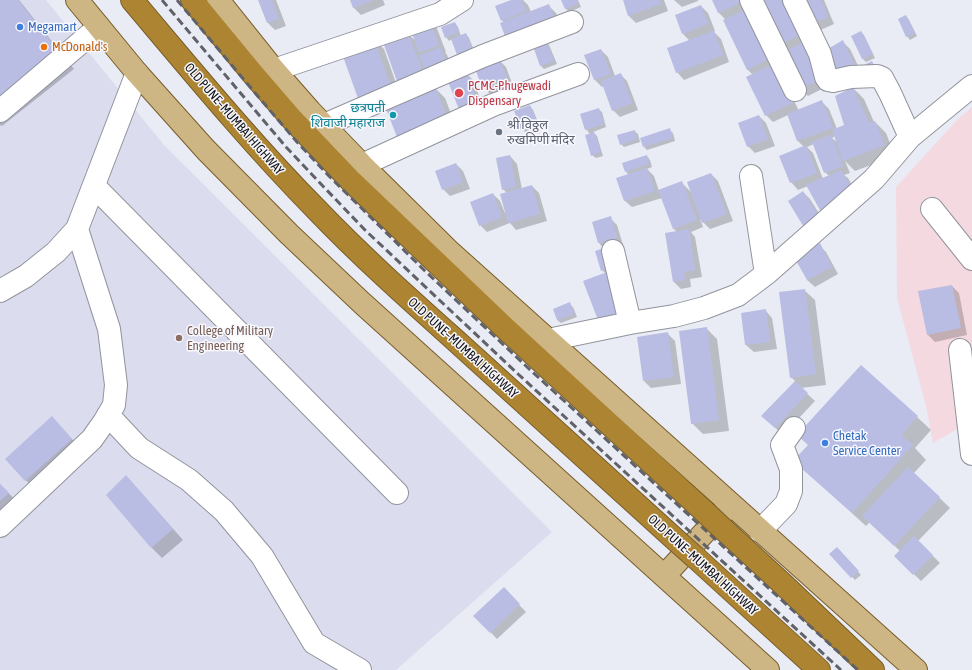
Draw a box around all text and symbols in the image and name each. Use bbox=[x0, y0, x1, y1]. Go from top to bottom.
place label: Megamart bbox=[28, 19, 77, 35]
marker: Megamart bbox=[15, 22, 25, 32]
place label: McDonald's bbox=[52, 39, 107, 55]
marker: McDonald's bbox=[39, 42, 49, 52]
street label: OLD PUNE–MUMBAI HIGHWAY bbox=[181, 60, 287, 178]
place label: PCMC-Phugewadi Dispensary bbox=[468, 78, 551, 109]
marker: PCMC-Phugewadi Dispensary bbox=[453, 87, 465, 99]
place label: छत्रपती शिवाजी महाराज bbox=[311, 100, 385, 131]
marker: छत्रपती शिवाजी महाराज bbox=[388, 110, 398, 120]
place label: श्री विठ्ठल रुखमिणी मंदिर bbox=[507, 117, 574, 148]
marker: श्री विठ्ठल रुखमिणी मंदिर bbox=[494, 127, 504, 137]
street label: OLD PUNE–MUMBAI HIGHWAY bbox=[405, 294, 521, 402]
place label: College of Military Engineering bbox=[187, 323, 273, 354]
marker: College of Military Engineering bbox=[174, 333, 184, 343]
place label: Chetak Service Center bbox=[833, 428, 900, 459]
marker: Chetak Service Center bbox=[820, 438, 830, 448]
street label: OLD PUNE–MUMBAI HIGHWAY bbox=[645, 511, 761, 619]

